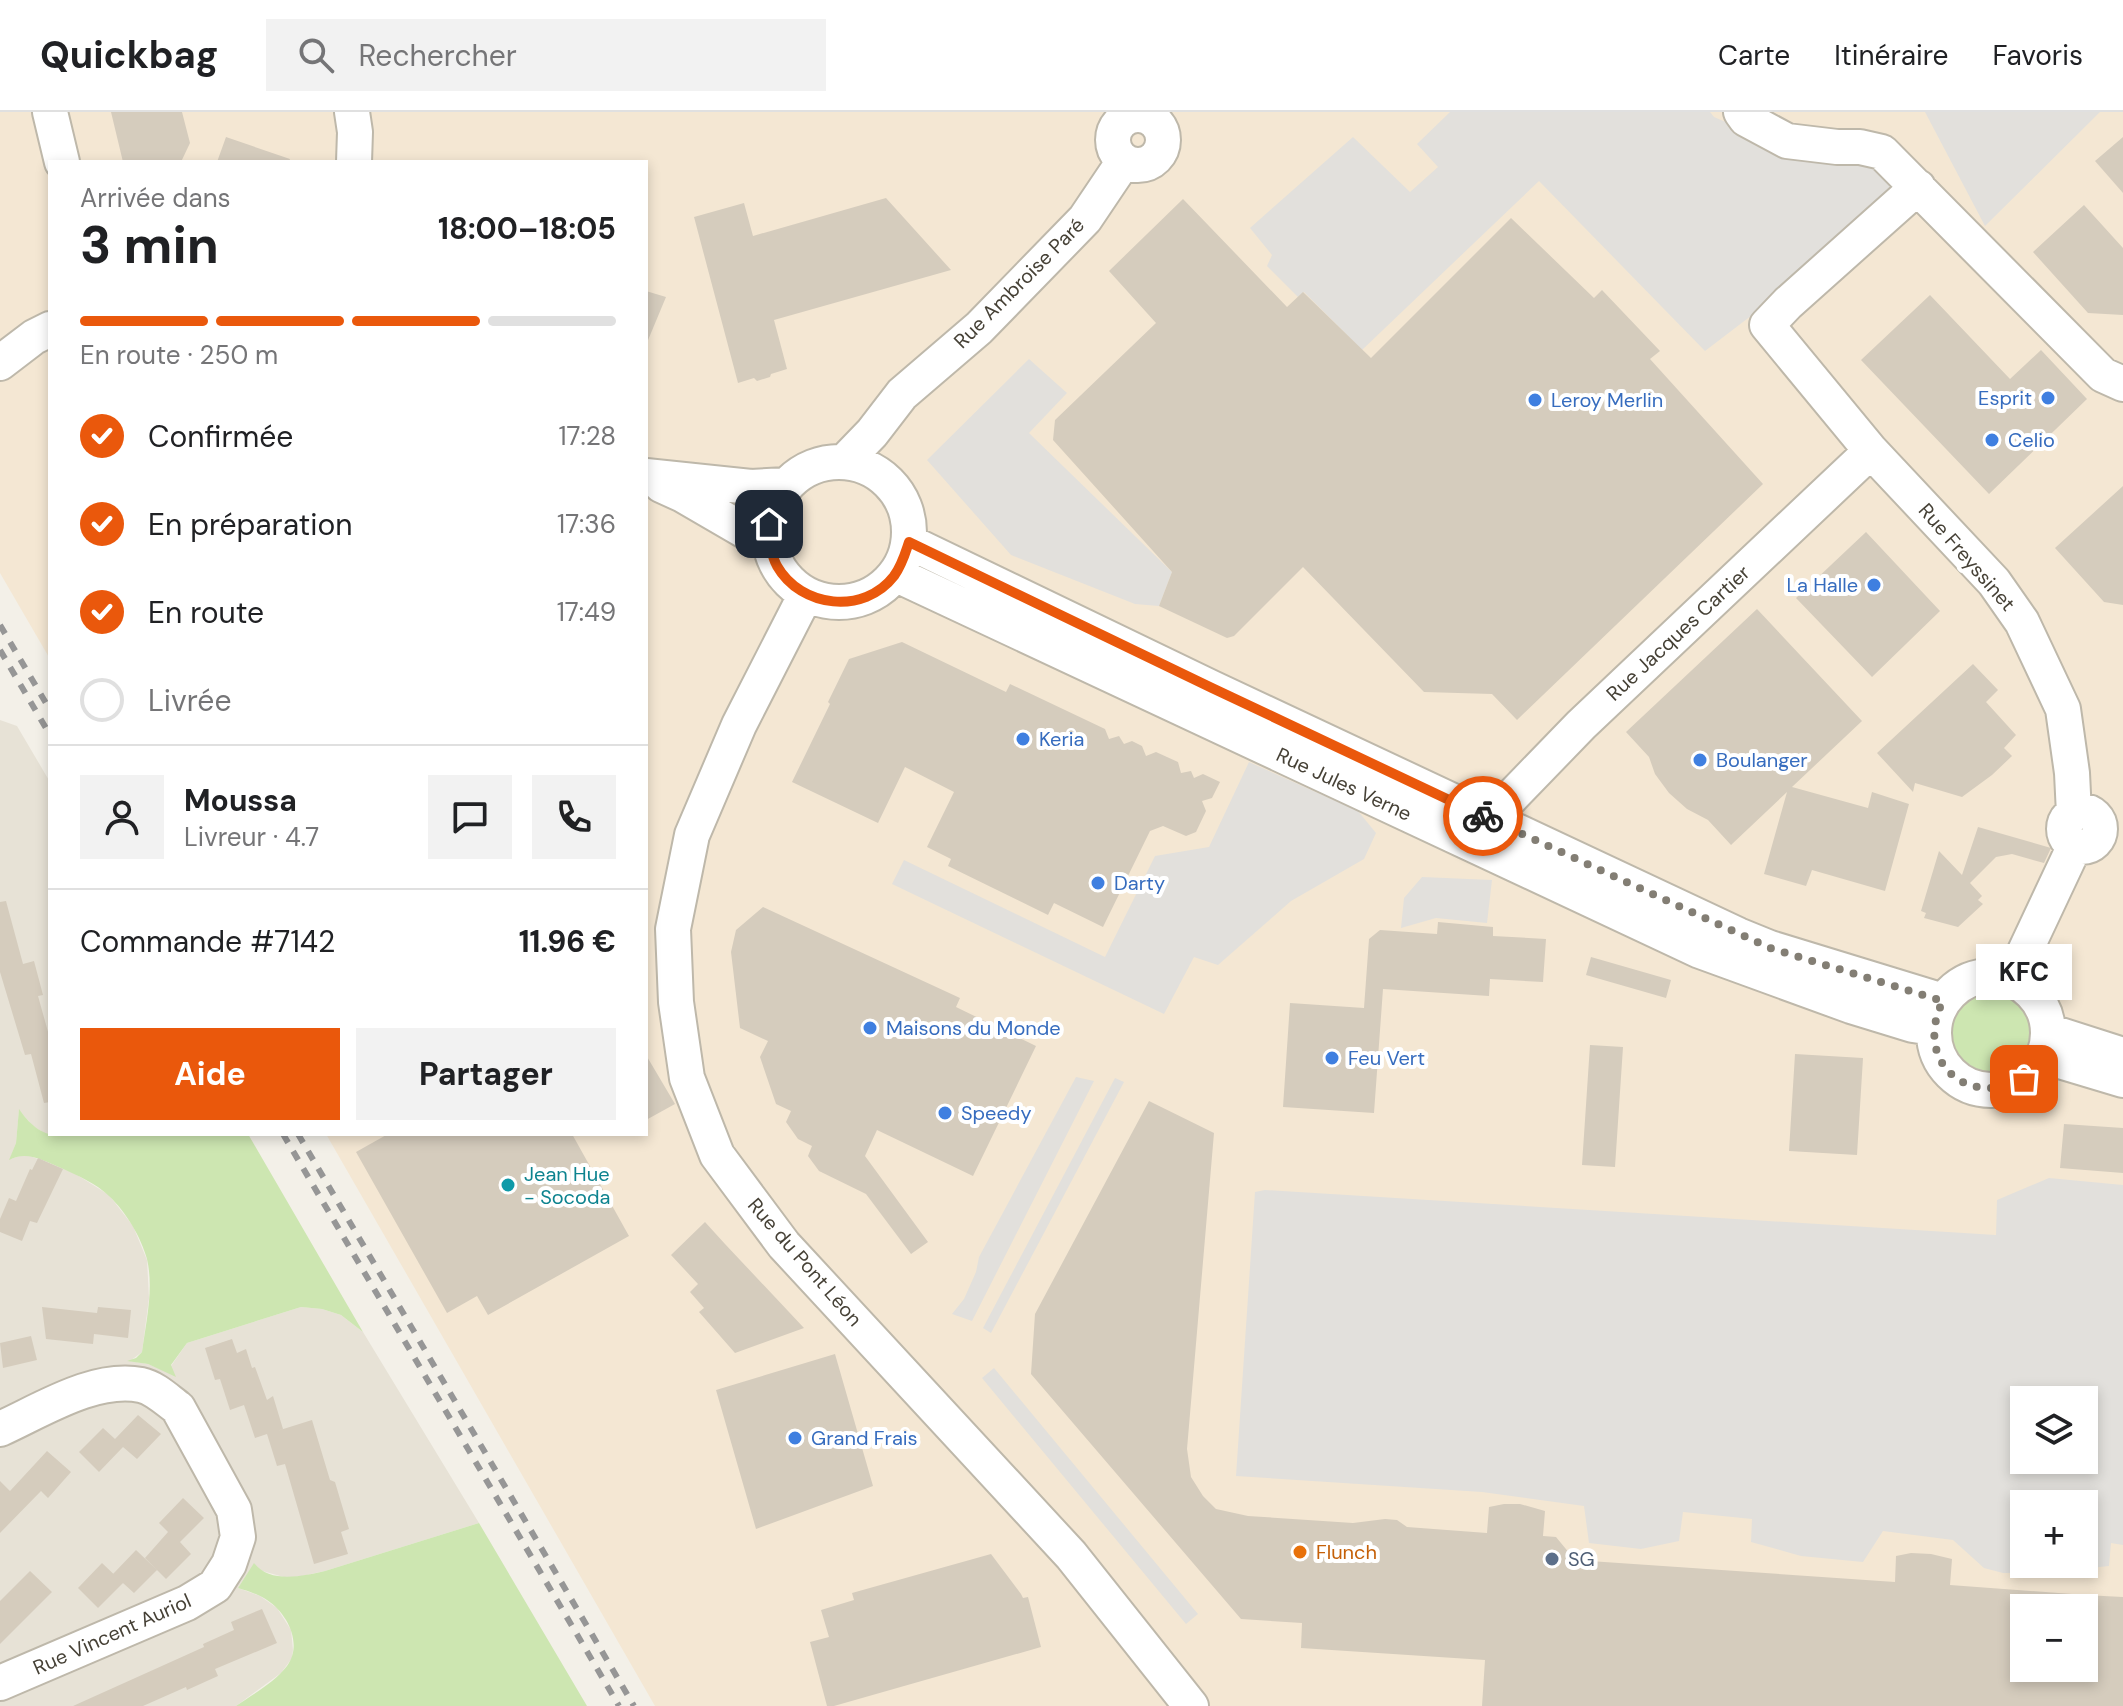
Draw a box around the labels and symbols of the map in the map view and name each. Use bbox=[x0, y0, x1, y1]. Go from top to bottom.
street label: Rue Ambroise Paré bbox=[948, 212, 1090, 354]
place label: Esprit bbox=[1978, 385, 2032, 411]
place label: Leroy Merlin bbox=[1551, 387, 1663, 413]
marker: Esprit bbox=[2039, 389, 2057, 407]
marker: Leroy Merlin bbox=[1526, 391, 1544, 409]
place label: Celio bbox=[2008, 427, 2055, 453]
marker: Celio bbox=[1983, 431, 2001, 449]
pin bbox=[735, 490, 803, 558]
street label: Rue Freyssinet bbox=[1913, 498, 2021, 616]
street label: Rue Jacques Cartier bbox=[1601, 560, 1755, 706]
place label: La Halle bbox=[1786, 572, 1858, 598]
marker: La Halle bbox=[1865, 576, 1883, 594]
place label: Keria bbox=[1039, 726, 1084, 752]
marker: Keria bbox=[1014, 730, 1032, 748]
street label: Rue Jules Verne bbox=[1272, 741, 1416, 827]
place label: Boulanger bbox=[1716, 747, 1808, 773]
marker: Boulanger bbox=[1691, 751, 1709, 769]
courier bbox=[1443, 776, 1523, 856]
place label: Darty bbox=[1114, 870, 1165, 896]
marker: Darty bbox=[1089, 874, 1107, 892]
callout: KFC bbox=[1976, 943, 2072, 999]
place label: Maisons du Monde bbox=[886, 1015, 1061, 1041]
marker: Maisons du Monde bbox=[861, 1019, 879, 1037]
place label: Feu Vert bbox=[1348, 1045, 1425, 1071]
pin bbox=[1990, 1045, 2058, 1113]
marker: Feu Vert bbox=[1323, 1049, 1341, 1067]
place label: Speedy bbox=[961, 1100, 1032, 1126]
marker: Speedy bbox=[936, 1104, 954, 1122]
place label: Jean Hue - Socoda bbox=[524, 1161, 610, 1210]
marker: Jean Hue - Socoda bbox=[499, 1176, 517, 1194]
street label: Rue du Pont Léon bbox=[742, 1192, 868, 1332]
place label: Grand Frais bbox=[811, 1425, 918, 1451]
marker: Grand Frais bbox=[786, 1429, 804, 1447]
place label: Flunch bbox=[1316, 1539, 1377, 1565]
marker: Flunch bbox=[1291, 1543, 1309, 1561]
place label: SG bbox=[1568, 1546, 1595, 1572]
marker: SG bbox=[1543, 1550, 1561, 1568]
street label: Rue Vincent Auriol bbox=[29, 1588, 195, 1680]

